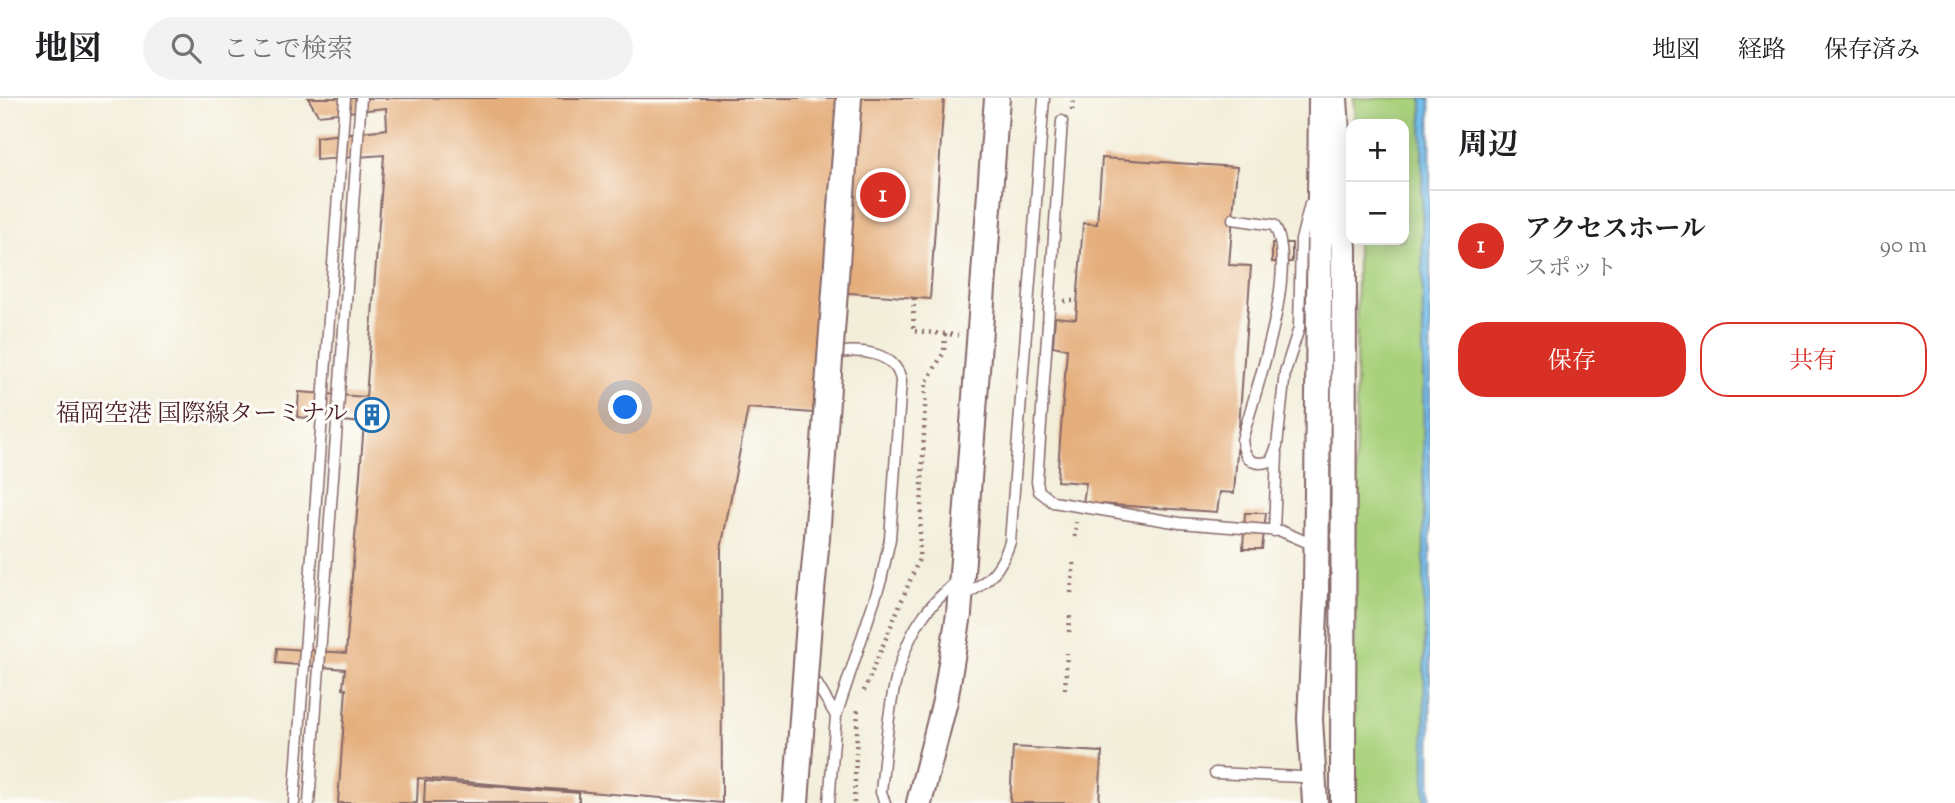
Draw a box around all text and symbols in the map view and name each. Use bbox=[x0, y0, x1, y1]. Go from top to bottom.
search box bbox=[143, 17, 633, 80]
text: 地図 bbox=[35, 27, 101, 75]
icon: search bbox=[167, 29, 205, 67]
text: ここで検索 bbox=[223, 32, 353, 69]
text: 地図 bbox=[1652, 34, 1700, 68]
text: 経路 bbox=[1738, 34, 1786, 68]
text: 保存済み bbox=[1824, 34, 1920, 68]
map controls bbox=[1346, 119, 1409, 245]
button: + bbox=[1346, 119, 1409, 182]
text: 周辺 bbox=[1458, 125, 1518, 168]
pin: 1 bbox=[860, 169, 906, 221]
button: − bbox=[1346, 182, 1409, 245]
text: アクセスホール bbox=[1525, 212, 1706, 249]
text: 1 bbox=[1477, 230, 1485, 263]
text: 90 m bbox=[1880, 230, 1927, 263]
text: スポット bbox=[1525, 253, 1617, 286]
button: 保存 bbox=[1458, 322, 1686, 397]
button: 共有 bbox=[1700, 322, 1927, 397]
your location bbox=[608, 390, 642, 424]
building icon: 福岡空港 国際線ターミナル bbox=[353, 396, 391, 434]
place label: 福岡空港 国際線ターミナル bbox=[56, 398, 348, 432]

